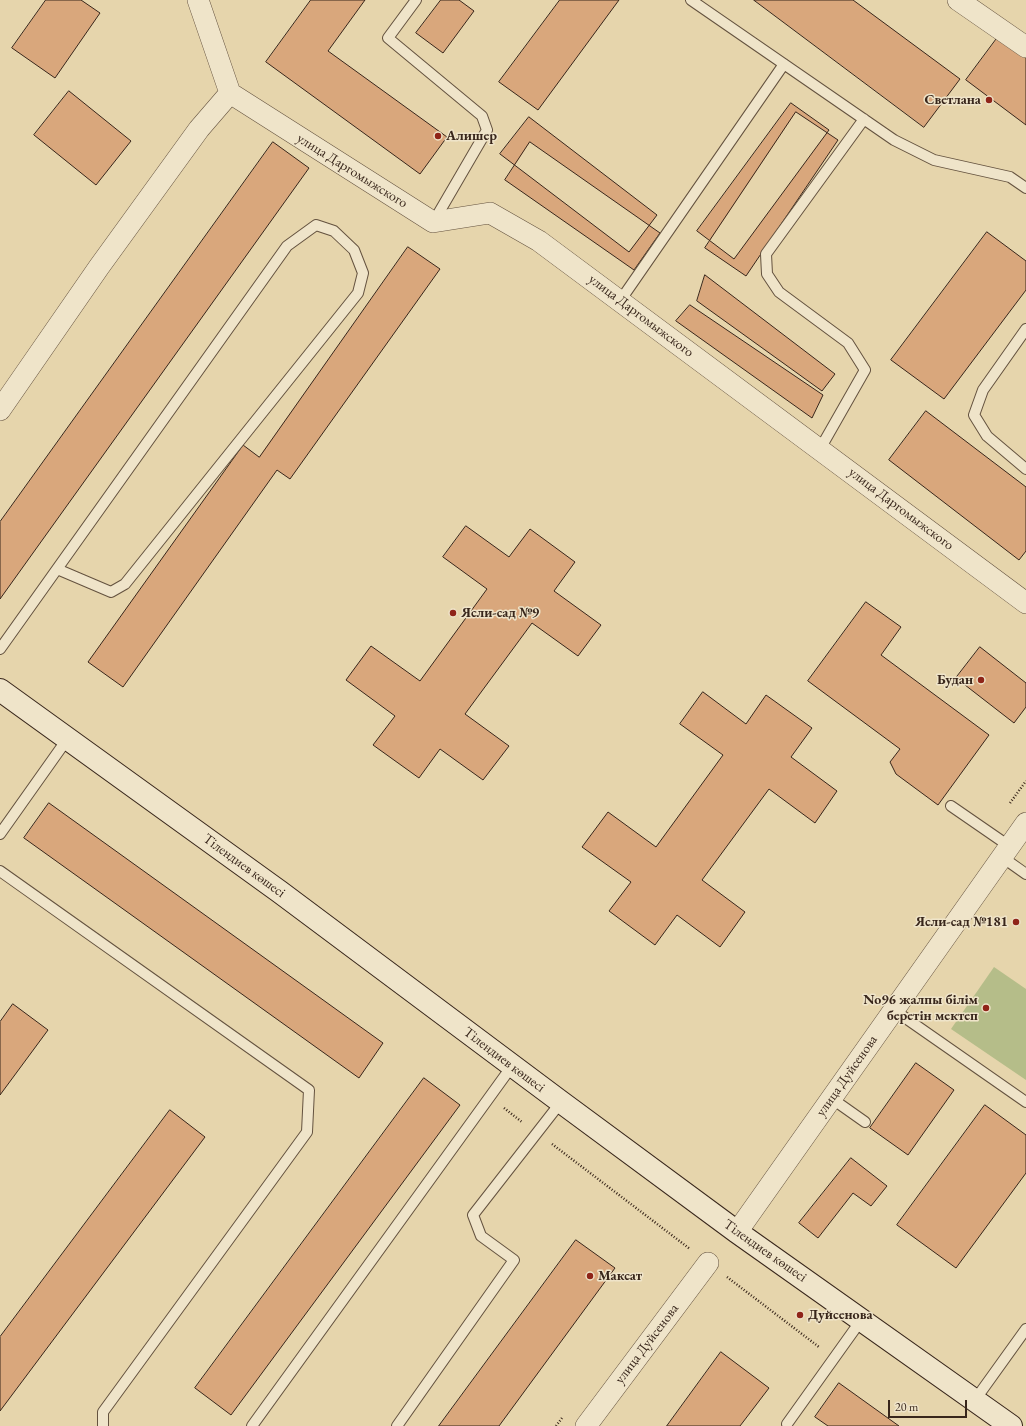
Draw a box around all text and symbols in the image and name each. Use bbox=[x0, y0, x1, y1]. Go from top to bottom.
place label: Светлана bbox=[925, 92, 981, 108]
marker: Светлана bbox=[984, 95, 994, 105]
place label: Алишер bbox=[446, 128, 497, 144]
street label: улица Даргомыжского bbox=[293, 130, 411, 212]
marker: Алишер bbox=[433, 131, 443, 141]
street label: улица Даргомыжского bbox=[585, 271, 697, 361]
street label: улица Даргомыжского bbox=[845, 464, 957, 554]
place label: Ясли-сад №9 bbox=[461, 605, 539, 621]
marker: Ясли-сад №9 bbox=[448, 608, 458, 618]
place label: Будан bbox=[937, 672, 973, 688]
marker: Будан bbox=[976, 675, 986, 685]
street label: Тілендиев көшесі bbox=[200, 830, 288, 902]
place label: Ясли-сад №181 bbox=[915, 914, 1008, 930]
marker: Ясли-сад №181 bbox=[1011, 917, 1021, 927]
place label: No96 жалпы білім беретін мектеп bbox=[863, 992, 978, 1024]
marker: No96 жалпы білім беретін мектеп bbox=[981, 1003, 991, 1013]
street label: Тілендиев көшесі bbox=[460, 1024, 548, 1096]
street label: улица Дуйсенова bbox=[813, 1032, 881, 1120]
street label: Тілендиев көшесі bbox=[720, 1216, 810, 1286]
place label: Максат bbox=[598, 1268, 642, 1284]
marker: Максат bbox=[585, 1271, 595, 1281]
street label: улица Дуйсенова bbox=[612, 1301, 682, 1387]
place label: Дуйсенова bbox=[808, 1307, 873, 1323]
marker: Дуйсенова bbox=[795, 1310, 805, 1320]
scale bar bbox=[890, 1392, 969, 1418]
text: 20 m bbox=[895, 1399, 918, 1415]

